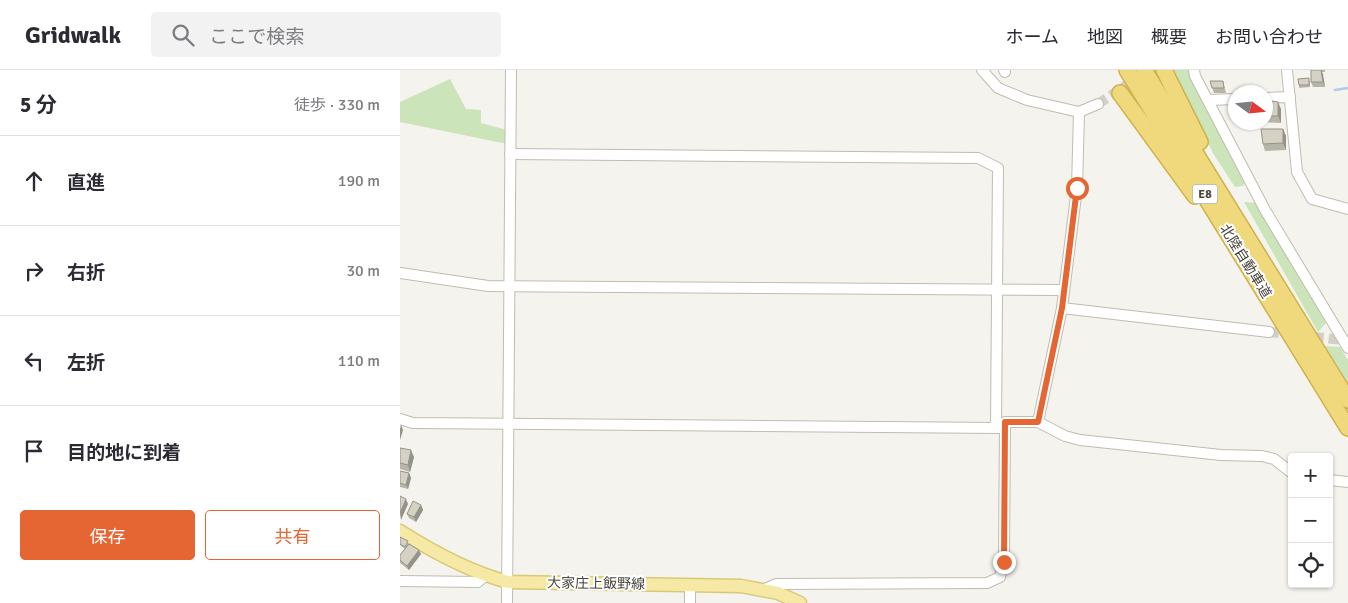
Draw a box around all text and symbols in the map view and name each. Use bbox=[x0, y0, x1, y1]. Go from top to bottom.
search box bbox=[151, 12, 501, 57]
text: Gridwalk bbox=[25, 20, 121, 50]
icon: search bbox=[169, 21, 197, 49]
text: ここで検索 bbox=[209, 25, 304, 49]
text: ホーム bbox=[1006, 26, 1059, 48]
text: 地図 bbox=[1087, 26, 1123, 48]
text: 概要 bbox=[1151, 26, 1187, 48]
text: お問い合わせ bbox=[1215, 26, 1323, 48]
north arrow bbox=[1228, 85, 1273, 130]
text: 5 分 bbox=[20, 92, 57, 118]
text: 徒歩 · 330 m bbox=[294, 95, 380, 115]
icon: ahead bbox=[20, 167, 48, 195]
text: 直進 bbox=[67, 171, 105, 195]
text: 190 m bbox=[338, 171, 380, 191]
route start bbox=[1066, 177, 1089, 200]
road number: E8 bbox=[1192, 185, 1218, 204]
street label: 北陸自動車道 bbox=[1216, 221, 1275, 301]
icon: right bbox=[20, 257, 48, 285]
text: 右折 bbox=[67, 261, 105, 285]
text: 30 m bbox=[346, 261, 380, 281]
icon: left bbox=[20, 347, 48, 375]
text: 左折 bbox=[67, 351, 105, 375]
text: 110 m bbox=[338, 351, 380, 371]
icon: arrive bbox=[20, 437, 48, 465]
text: 目的地に到着 bbox=[67, 441, 181, 465]
map controls bbox=[1288, 453, 1333, 588]
button: + bbox=[1288, 453, 1333, 498]
button: − bbox=[1288, 498, 1333, 543]
button: 保存 bbox=[20, 510, 195, 560]
button: 共有 bbox=[205, 510, 380, 560]
button: locate bbox=[1288, 543, 1333, 588]
route end bbox=[993, 551, 1016, 574]
street label: 大家庄上飯野線 bbox=[547, 574, 645, 593]

